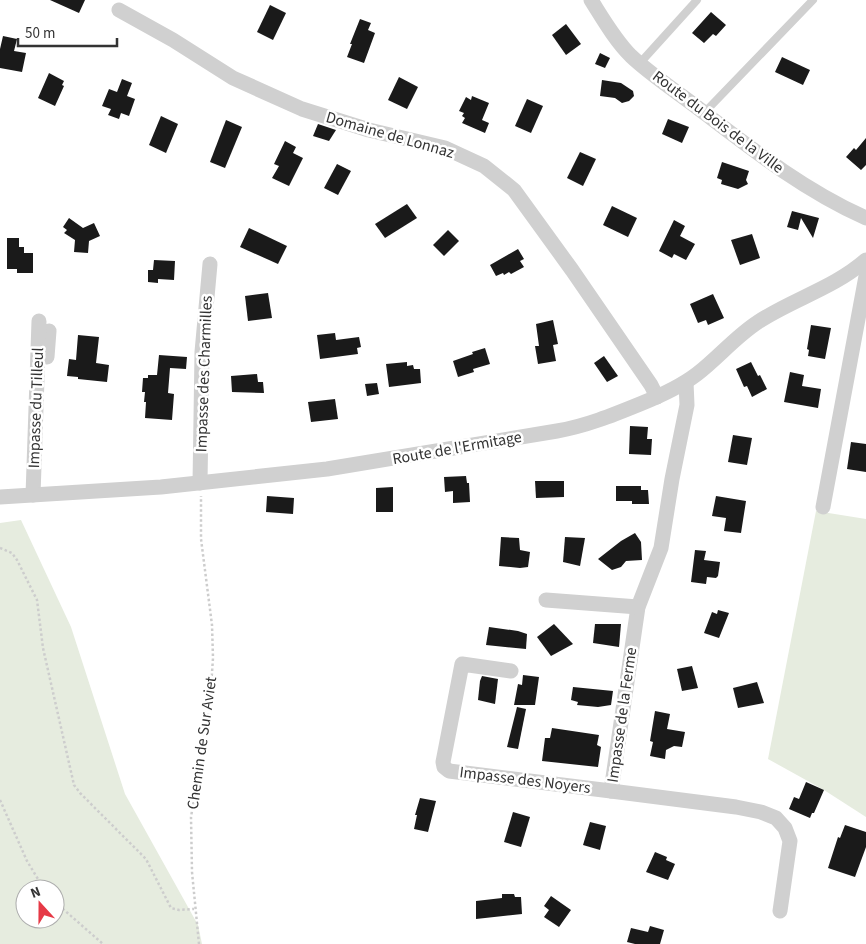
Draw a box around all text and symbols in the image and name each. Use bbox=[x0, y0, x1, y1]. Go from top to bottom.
scale bar bbox=[18, 15, 116, 47]
text: 50 m bbox=[25, 23, 55, 44]
street label: Route du Bois de la Ville bbox=[648, 65, 788, 179]
street label: Domaine de Lonnaz bbox=[323, 106, 457, 164]
street label: Impasse des Charmilles bbox=[190, 295, 218, 453]
street label: Impasse du Tilleul bbox=[23, 347, 49, 469]
street label: Route de l'Ermitage bbox=[391, 426, 523, 470]
street label: Impasse de la Ferme bbox=[602, 646, 642, 784]
street label: Chemin de Sur Aviet bbox=[182, 674, 222, 811]
street label: Impasse des Noyers bbox=[458, 761, 592, 799]
north arrow bbox=[15, 879, 65, 929]
text: N bbox=[28, 882, 44, 904]

